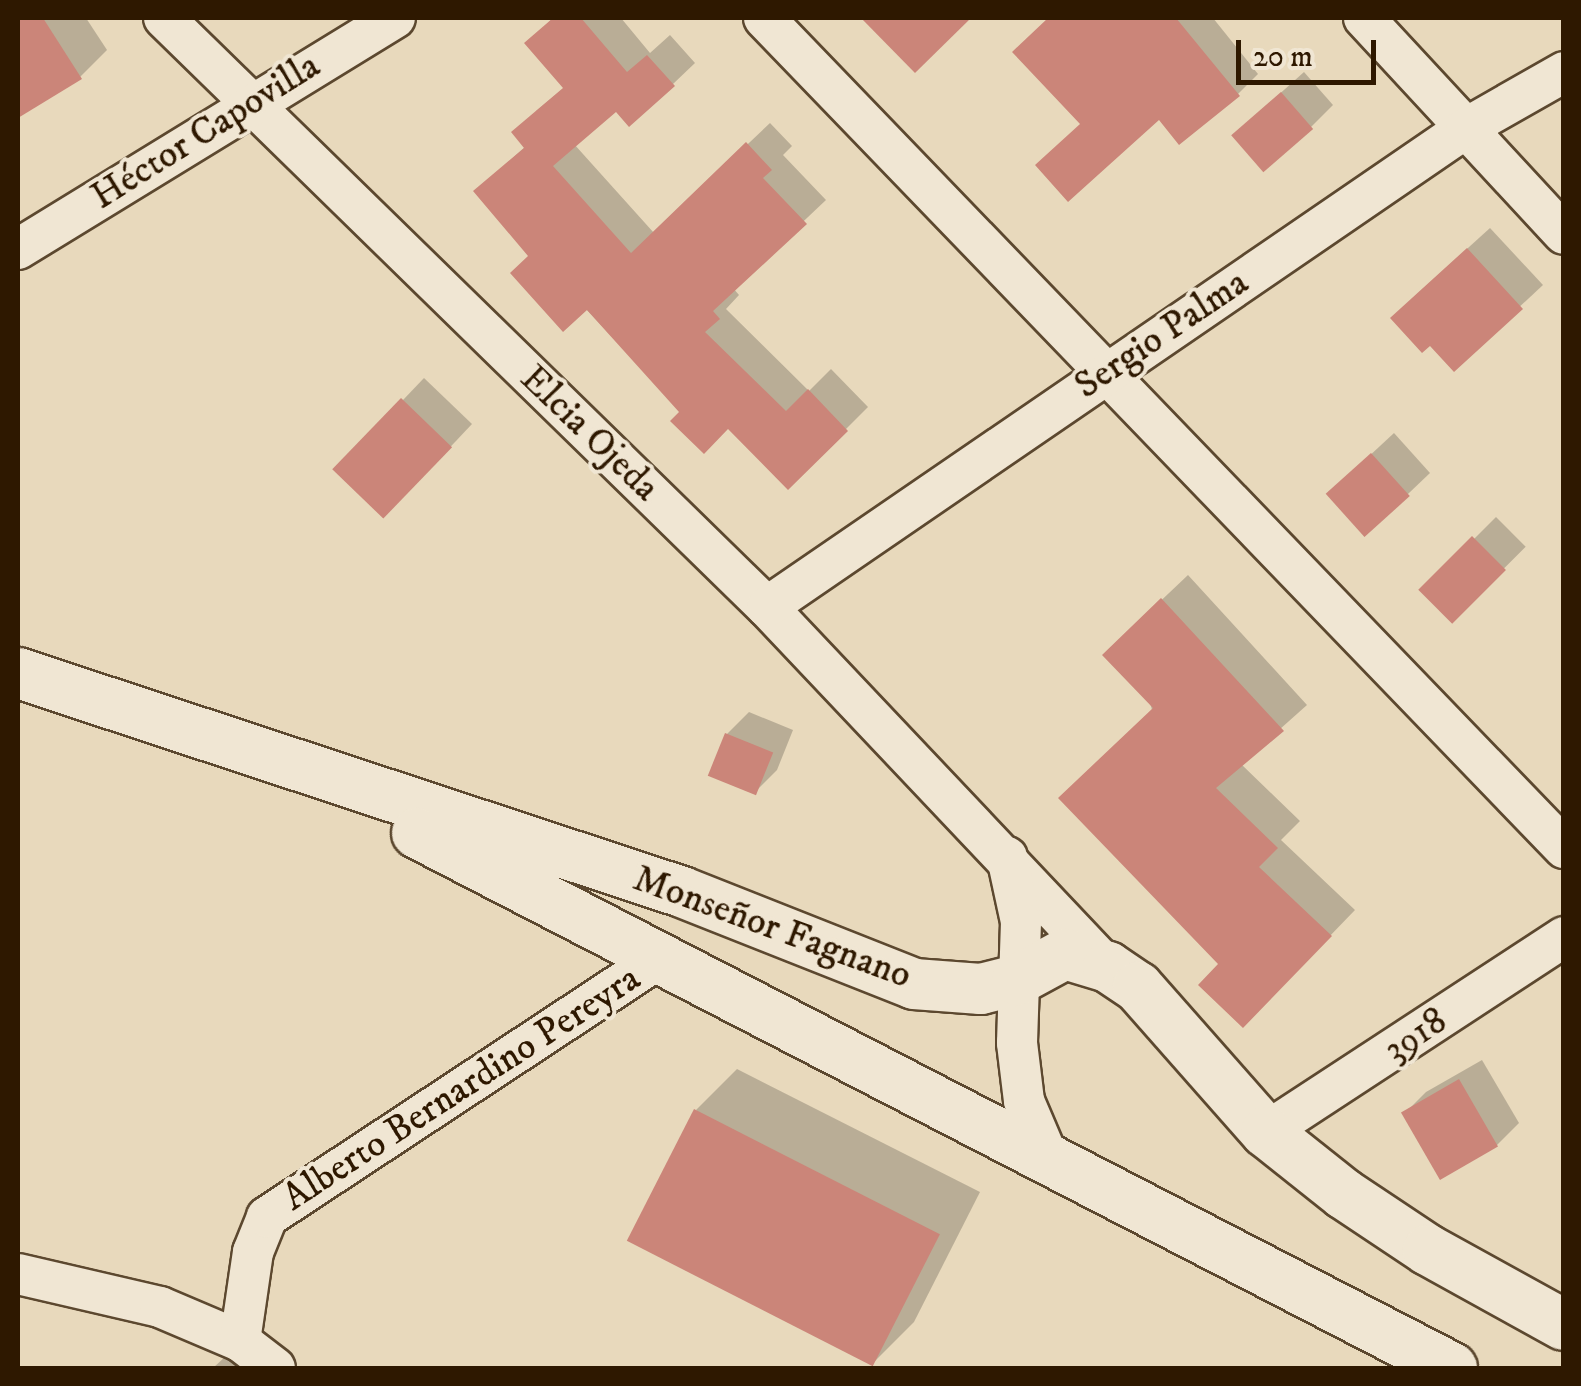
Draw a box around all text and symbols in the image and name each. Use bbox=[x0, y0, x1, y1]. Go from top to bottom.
scale bar bbox=[1241, 20, 1381, 82]
text: 20 m bbox=[1253, 39, 1313, 76]
street label: Héctor Capovilla bbox=[83, 44, 329, 220]
street label: Sergio Palma bbox=[1067, 260, 1257, 410]
street label: Elcia Ojeda bbox=[510, 357, 668, 511]
street label: Monseñor Fagnano bbox=[627, 857, 917, 999]
street label: Alberto Bernardino Pereyra bbox=[275, 956, 649, 1222]
street label: 3918 bbox=[1376, 999, 1456, 1073]

